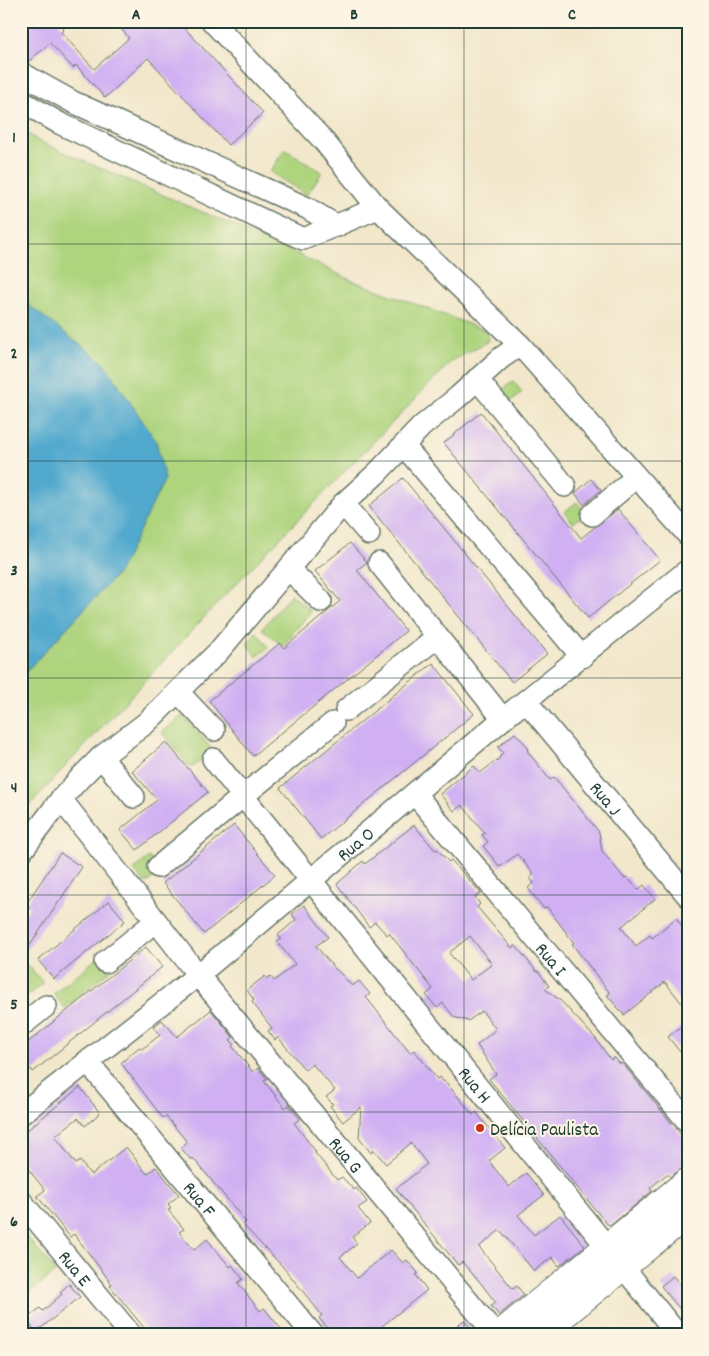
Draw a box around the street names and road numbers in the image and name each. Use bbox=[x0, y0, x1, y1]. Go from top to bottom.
street label: Rua J bbox=[581, 777, 626, 823]
street label: Rua O bbox=[333, 822, 382, 870]
street label: Rua I bbox=[527, 938, 571, 984]
street label: Rua H bbox=[450, 1062, 496, 1111]
street label: Rua G bbox=[321, 1133, 367, 1181]
street label: Rua F bbox=[175, 1177, 221, 1225]
street label: Rua E bbox=[50, 1246, 96, 1294]

